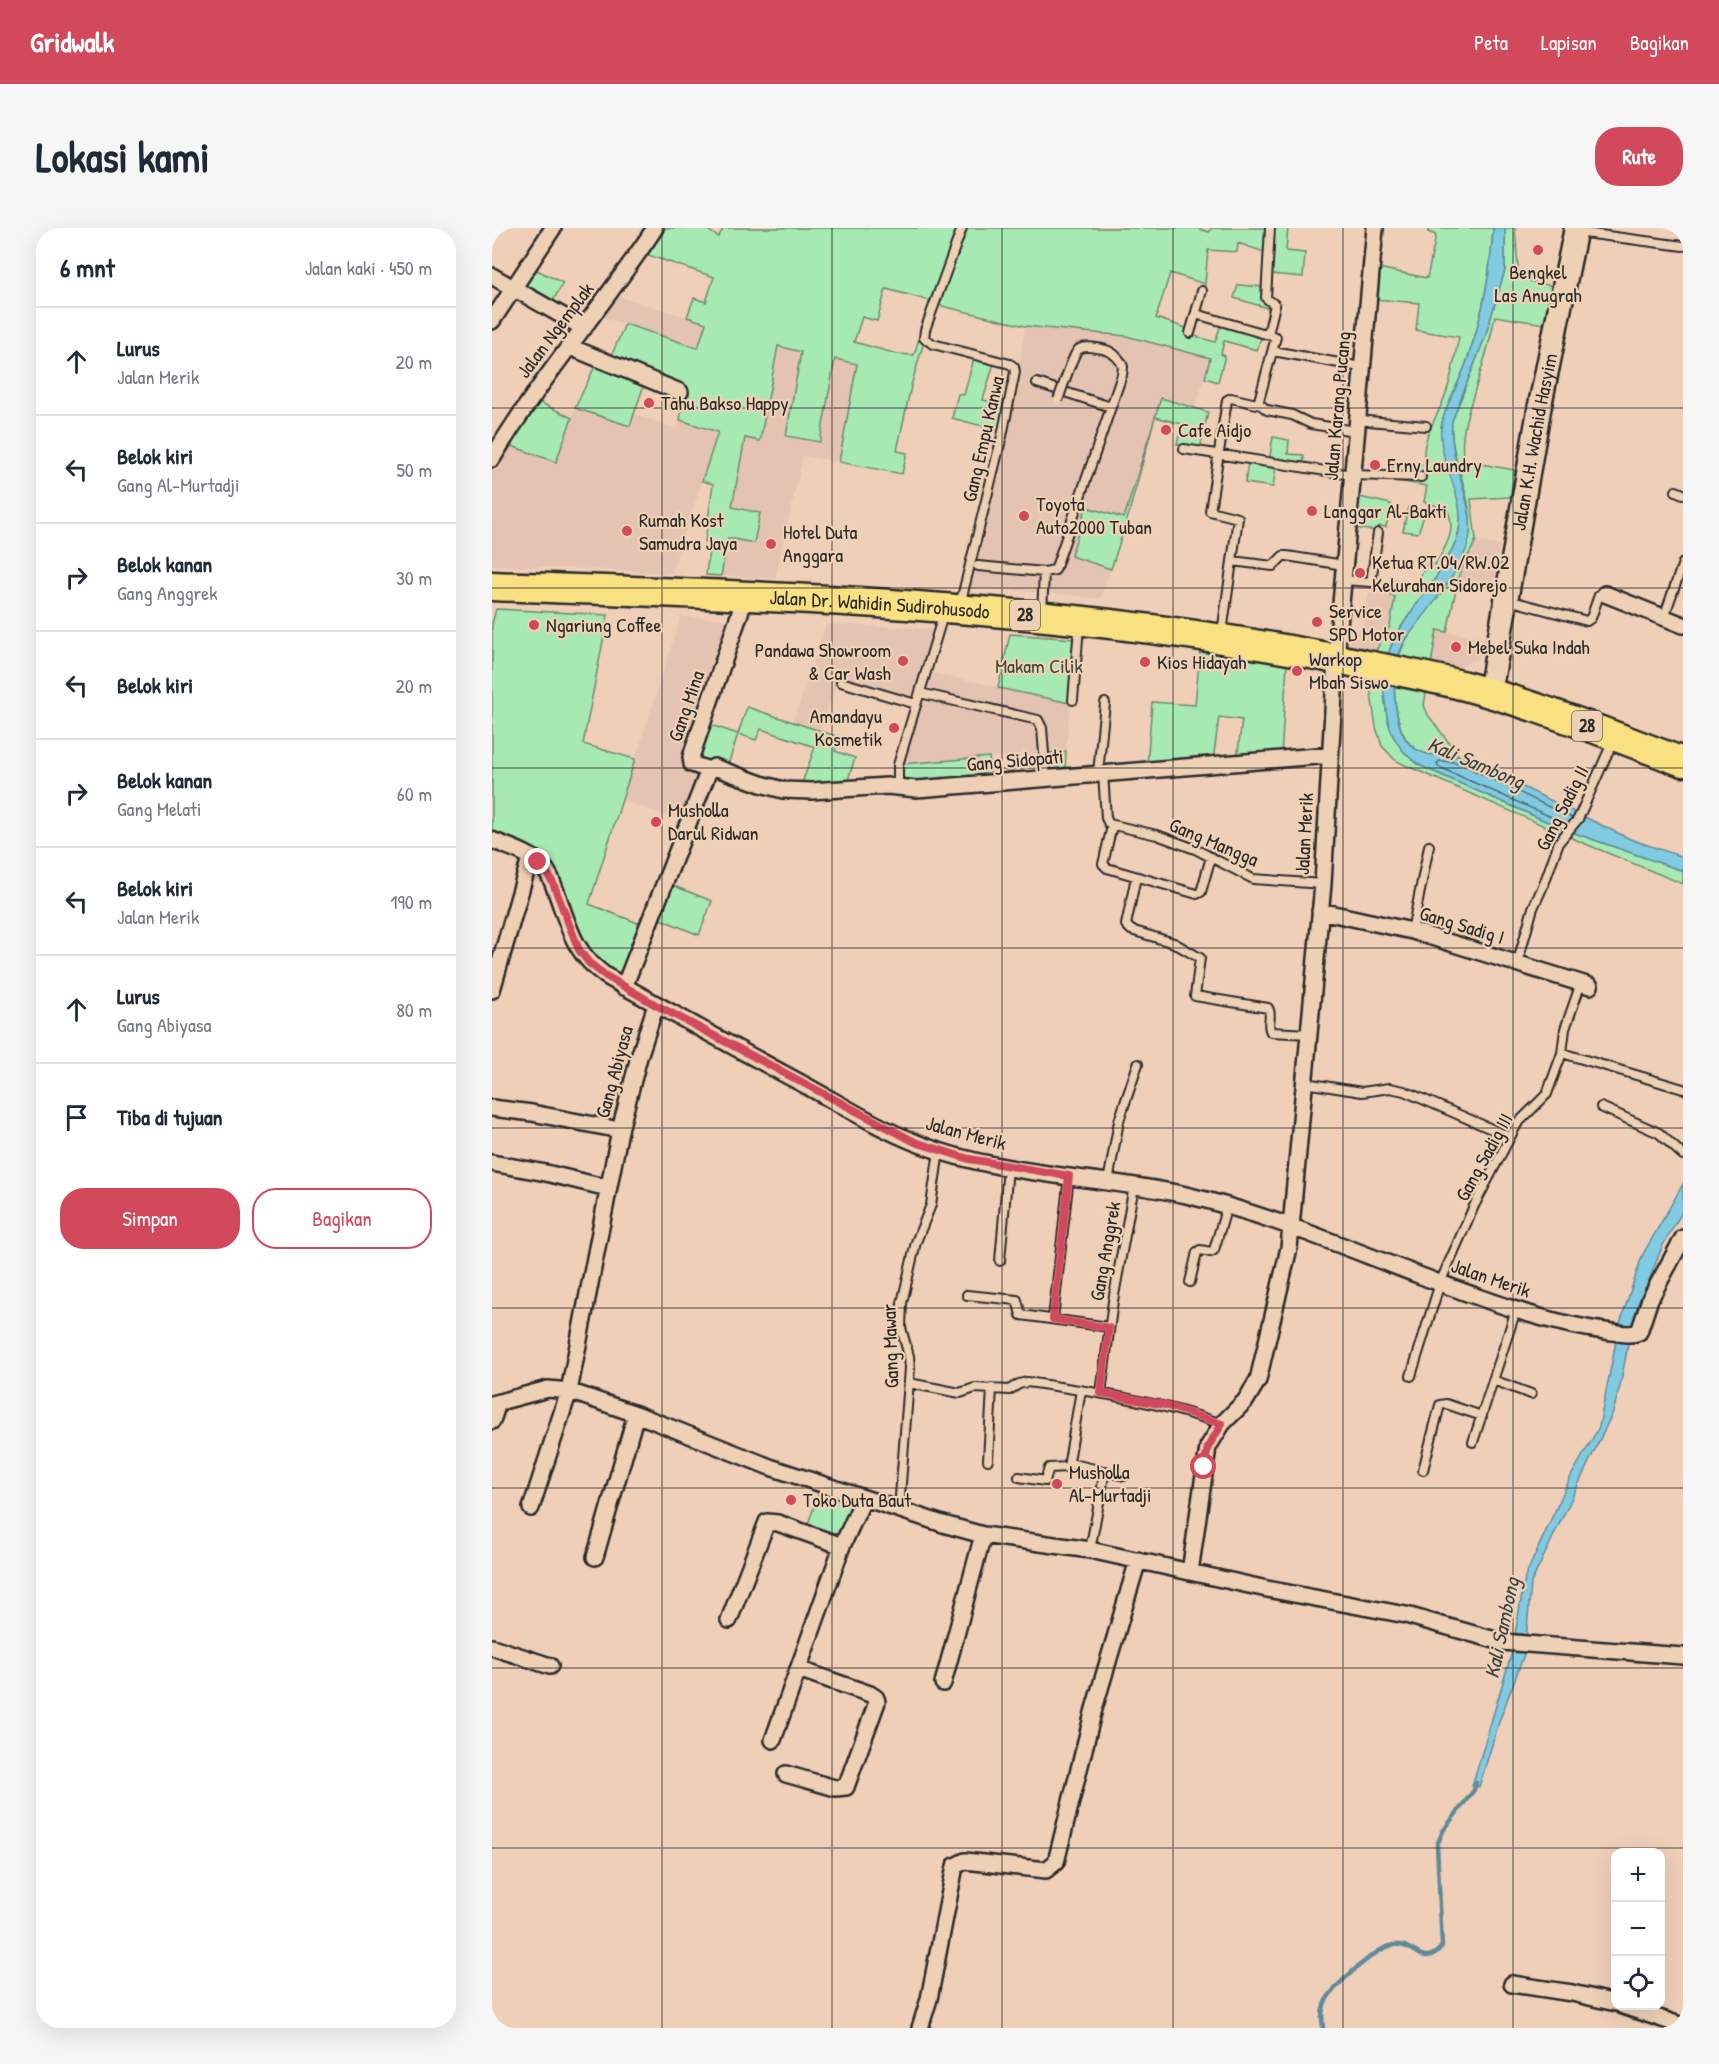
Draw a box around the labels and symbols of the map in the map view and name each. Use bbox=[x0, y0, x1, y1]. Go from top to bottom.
marker: Bengkel Las Anugrah bbox=[1531, 243, 1545, 257]
place label: Bengkel Las Anugrah bbox=[1494, 258, 1582, 308]
street label: Jalan Ngemplak bbox=[510, 276, 599, 383]
street label: Jalan Karang Pucang bbox=[1317, 330, 1356, 482]
street label: Jalan K.H. Wachid Hasyim bbox=[1504, 351, 1563, 533]
street label: Gang Empu Kanwa bbox=[955, 373, 1010, 504]
place label: Tahu Bakso Happy bbox=[661, 389, 789, 416]
marker: Tahu Bakso Happy bbox=[642, 396, 656, 410]
place label: Cafe Aidjo bbox=[1178, 416, 1251, 443]
marker: Cafe Aidjo bbox=[1159, 423, 1173, 437]
place label: Erny Laundry bbox=[1387, 451, 1482, 478]
marker: Erny Laundry bbox=[1368, 458, 1382, 472]
place label: Toyota Auto2000 Tuban bbox=[1036, 490, 1152, 540]
place label: Langgar Al-Bakti bbox=[1324, 497, 1447, 524]
marker: Langgar Al-Bakti bbox=[1305, 504, 1319, 518]
place label: Rumah Kost Samudra Jaya bbox=[639, 506, 737, 556]
marker: Toyota Auto2000 Tuban bbox=[1017, 509, 1031, 523]
place label: Hotel Duta Anggara bbox=[783, 518, 858, 568]
marker: Rumah Kost Samudra Jaya bbox=[620, 524, 634, 538]
marker: Hotel Duta Anggara bbox=[764, 537, 778, 551]
place label: Ketua RT.04/RW.02 Kelurahan Sidorejo bbox=[1372, 548, 1510, 598]
marker: Ketua RT.04/RW.02 Kelurahan Sidorejo bbox=[1353, 566, 1367, 580]
street label: Jalan Dr. Wahidin Sudirohusodo bbox=[769, 583, 991, 625]
place label: Service SPD Motor bbox=[1329, 597, 1405, 647]
road number: 28 bbox=[1010, 600, 1040, 630]
place label: Ngariung Coffee bbox=[546, 611, 662, 638]
marker: Service SPD Motor bbox=[1310, 615, 1324, 629]
marker: Ngariung Coffee bbox=[527, 618, 541, 632]
place label: Mebel Suka Indah bbox=[1468, 633, 1590, 660]
place label: Pandawa Showroom & Car Wash bbox=[755, 636, 891, 686]
marker: Mebel Suka Indah bbox=[1449, 640, 1463, 654]
place label: Warkop Mbah Siswo bbox=[1309, 645, 1389, 695]
place label: Kios Hidayah bbox=[1157, 648, 1246, 675]
park label: Makam Cilik bbox=[995, 652, 1083, 679]
marker: Pandawa Showroom & Car Wash bbox=[896, 654, 910, 668]
marker: Kios Hidayah bbox=[1138, 655, 1152, 669]
marker: Warkop Mbah Siswo bbox=[1290, 664, 1304, 678]
street label: Gang Mina bbox=[661, 667, 710, 745]
place label: Amandayu Kosmetik bbox=[810, 702, 882, 752]
road number: 28 bbox=[1572, 711, 1602, 741]
marker: Amandayu Kosmetik bbox=[887, 721, 901, 735]
water label: Kali Sambong bbox=[1423, 729, 1531, 797]
street label: Gang Sidopati bbox=[965, 742, 1065, 777]
street label: Gang Sadig II bbox=[1529, 761, 1595, 855]
street label: Jalan Merik bbox=[1288, 792, 1319, 876]
place label: Musholla Darul Ridwan bbox=[668, 796, 758, 846]
street label: Gang Mangga bbox=[1165, 811, 1263, 872]
marker: Musholla Darul Ridwan bbox=[649, 815, 663, 829]
route end bbox=[524, 848, 550, 874]
street label: Gang Sadig I bbox=[1416, 899, 1508, 950]
street label: Gang Abiyasa bbox=[588, 1023, 639, 1121]
street label: Gang Sadig III bbox=[1448, 1108, 1519, 1206]
street label: Jalan Merik bbox=[923, 1109, 1009, 1156]
street label: Gang Anggrek bbox=[1082, 1199, 1127, 1303]
street label: Jalan Merik bbox=[1448, 1251, 1535, 1304]
street label: Gang Mawar bbox=[875, 1303, 904, 1389]
route start bbox=[1190, 1453, 1216, 1479]
place label: Musholla Al-Murtadji bbox=[1069, 1458, 1151, 1508]
marker: Musholla Al-Murtadji bbox=[1050, 1477, 1064, 1491]
place label: Toko Duta Baut bbox=[803, 1486, 912, 1513]
marker: Toko Duta Baut bbox=[784, 1493, 798, 1507]
water label: Kali Sambong bbox=[1477, 1573, 1527, 1681]

